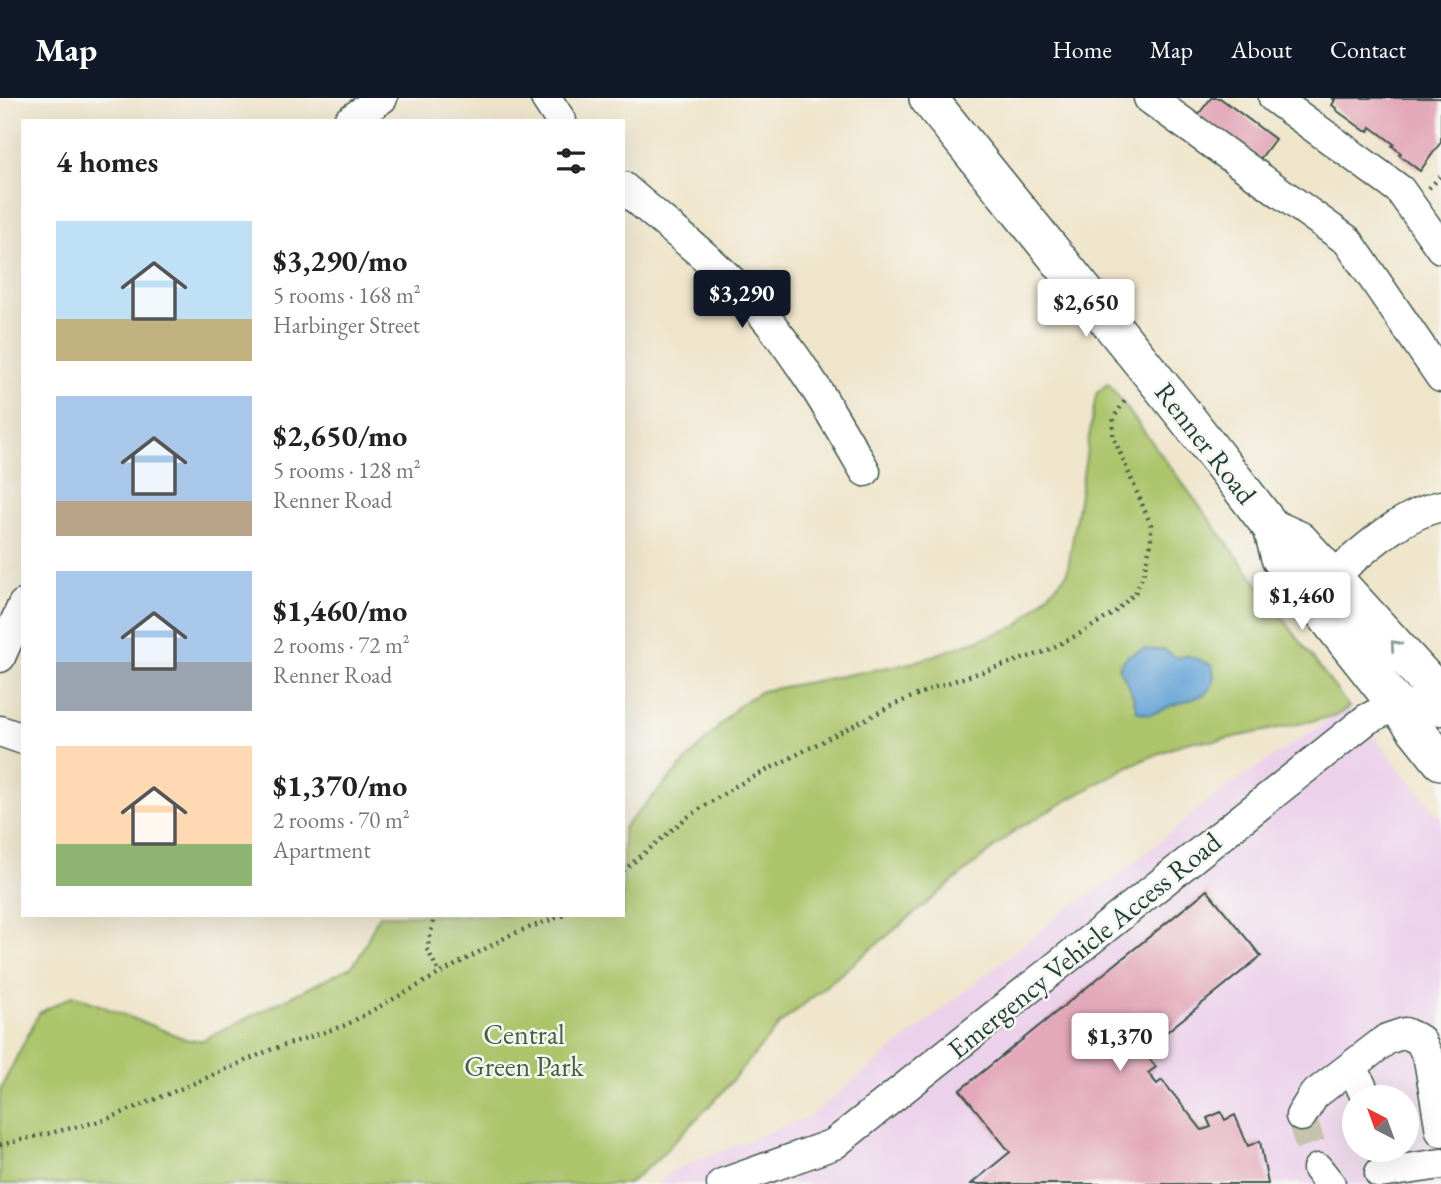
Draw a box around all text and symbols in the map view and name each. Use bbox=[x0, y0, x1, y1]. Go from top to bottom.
text: Map bbox=[35, 28, 97, 71]
text: Home bbox=[1052, 34, 1112, 65]
text: Map bbox=[1150, 34, 1193, 65]
text: About bbox=[1231, 34, 1292, 65]
text: Contact bbox=[1330, 34, 1406, 65]
text: 4 homes bbox=[56, 142, 158, 181]
icon: filters bbox=[552, 142, 590, 180]
text: $3,290/mo bbox=[273, 241, 407, 280]
icon: home bbox=[112, 249, 196, 333]
pin: $3,290 bbox=[685, 271, 799, 330]
text: $3,290 bbox=[710, 278, 774, 308]
text: 5 rooms · 168 m² bbox=[273, 280, 421, 310]
pin: $2,650 bbox=[1029, 280, 1143, 339]
text: $2,650 bbox=[1054, 287, 1118, 317]
text: Harbinger Street bbox=[273, 310, 420, 340]
street label: Renner Road bbox=[1147, 375, 1265, 512]
text: $2,650/mo bbox=[273, 416, 407, 455]
icon: home bbox=[112, 424, 196, 508]
text: 5 rooms · 128 m² bbox=[273, 455, 421, 485]
text: Renner Road bbox=[273, 485, 392, 515]
pin: $1,460 bbox=[1245, 573, 1359, 632]
text: $1,460 bbox=[1270, 580, 1334, 610]
text: $1,460/mo bbox=[273, 591, 407, 630]
icon: home bbox=[112, 599, 196, 683]
text: 2 rooms · 72 m² bbox=[273, 630, 410, 660]
one-way arrow bbox=[1391, 640, 1403, 653]
text: Renner Road bbox=[273, 660, 392, 690]
text: $1,370/mo bbox=[273, 766, 407, 805]
icon: home bbox=[112, 774, 196, 858]
text: 2 rooms · 70 m² bbox=[273, 805, 410, 835]
street label: Emergency Vehicle Access Road bbox=[940, 823, 1229, 1066]
text: Apartment bbox=[273, 835, 371, 865]
pin: $1,370 bbox=[1063, 1014, 1177, 1073]
park label: Central Green Park bbox=[464, 1016, 585, 1084]
text: $1,370 bbox=[1088, 1021, 1152, 1051]
north arrow bbox=[1342, 1085, 1419, 1162]
map controls bbox=[1342, 1085, 1419, 1162]

